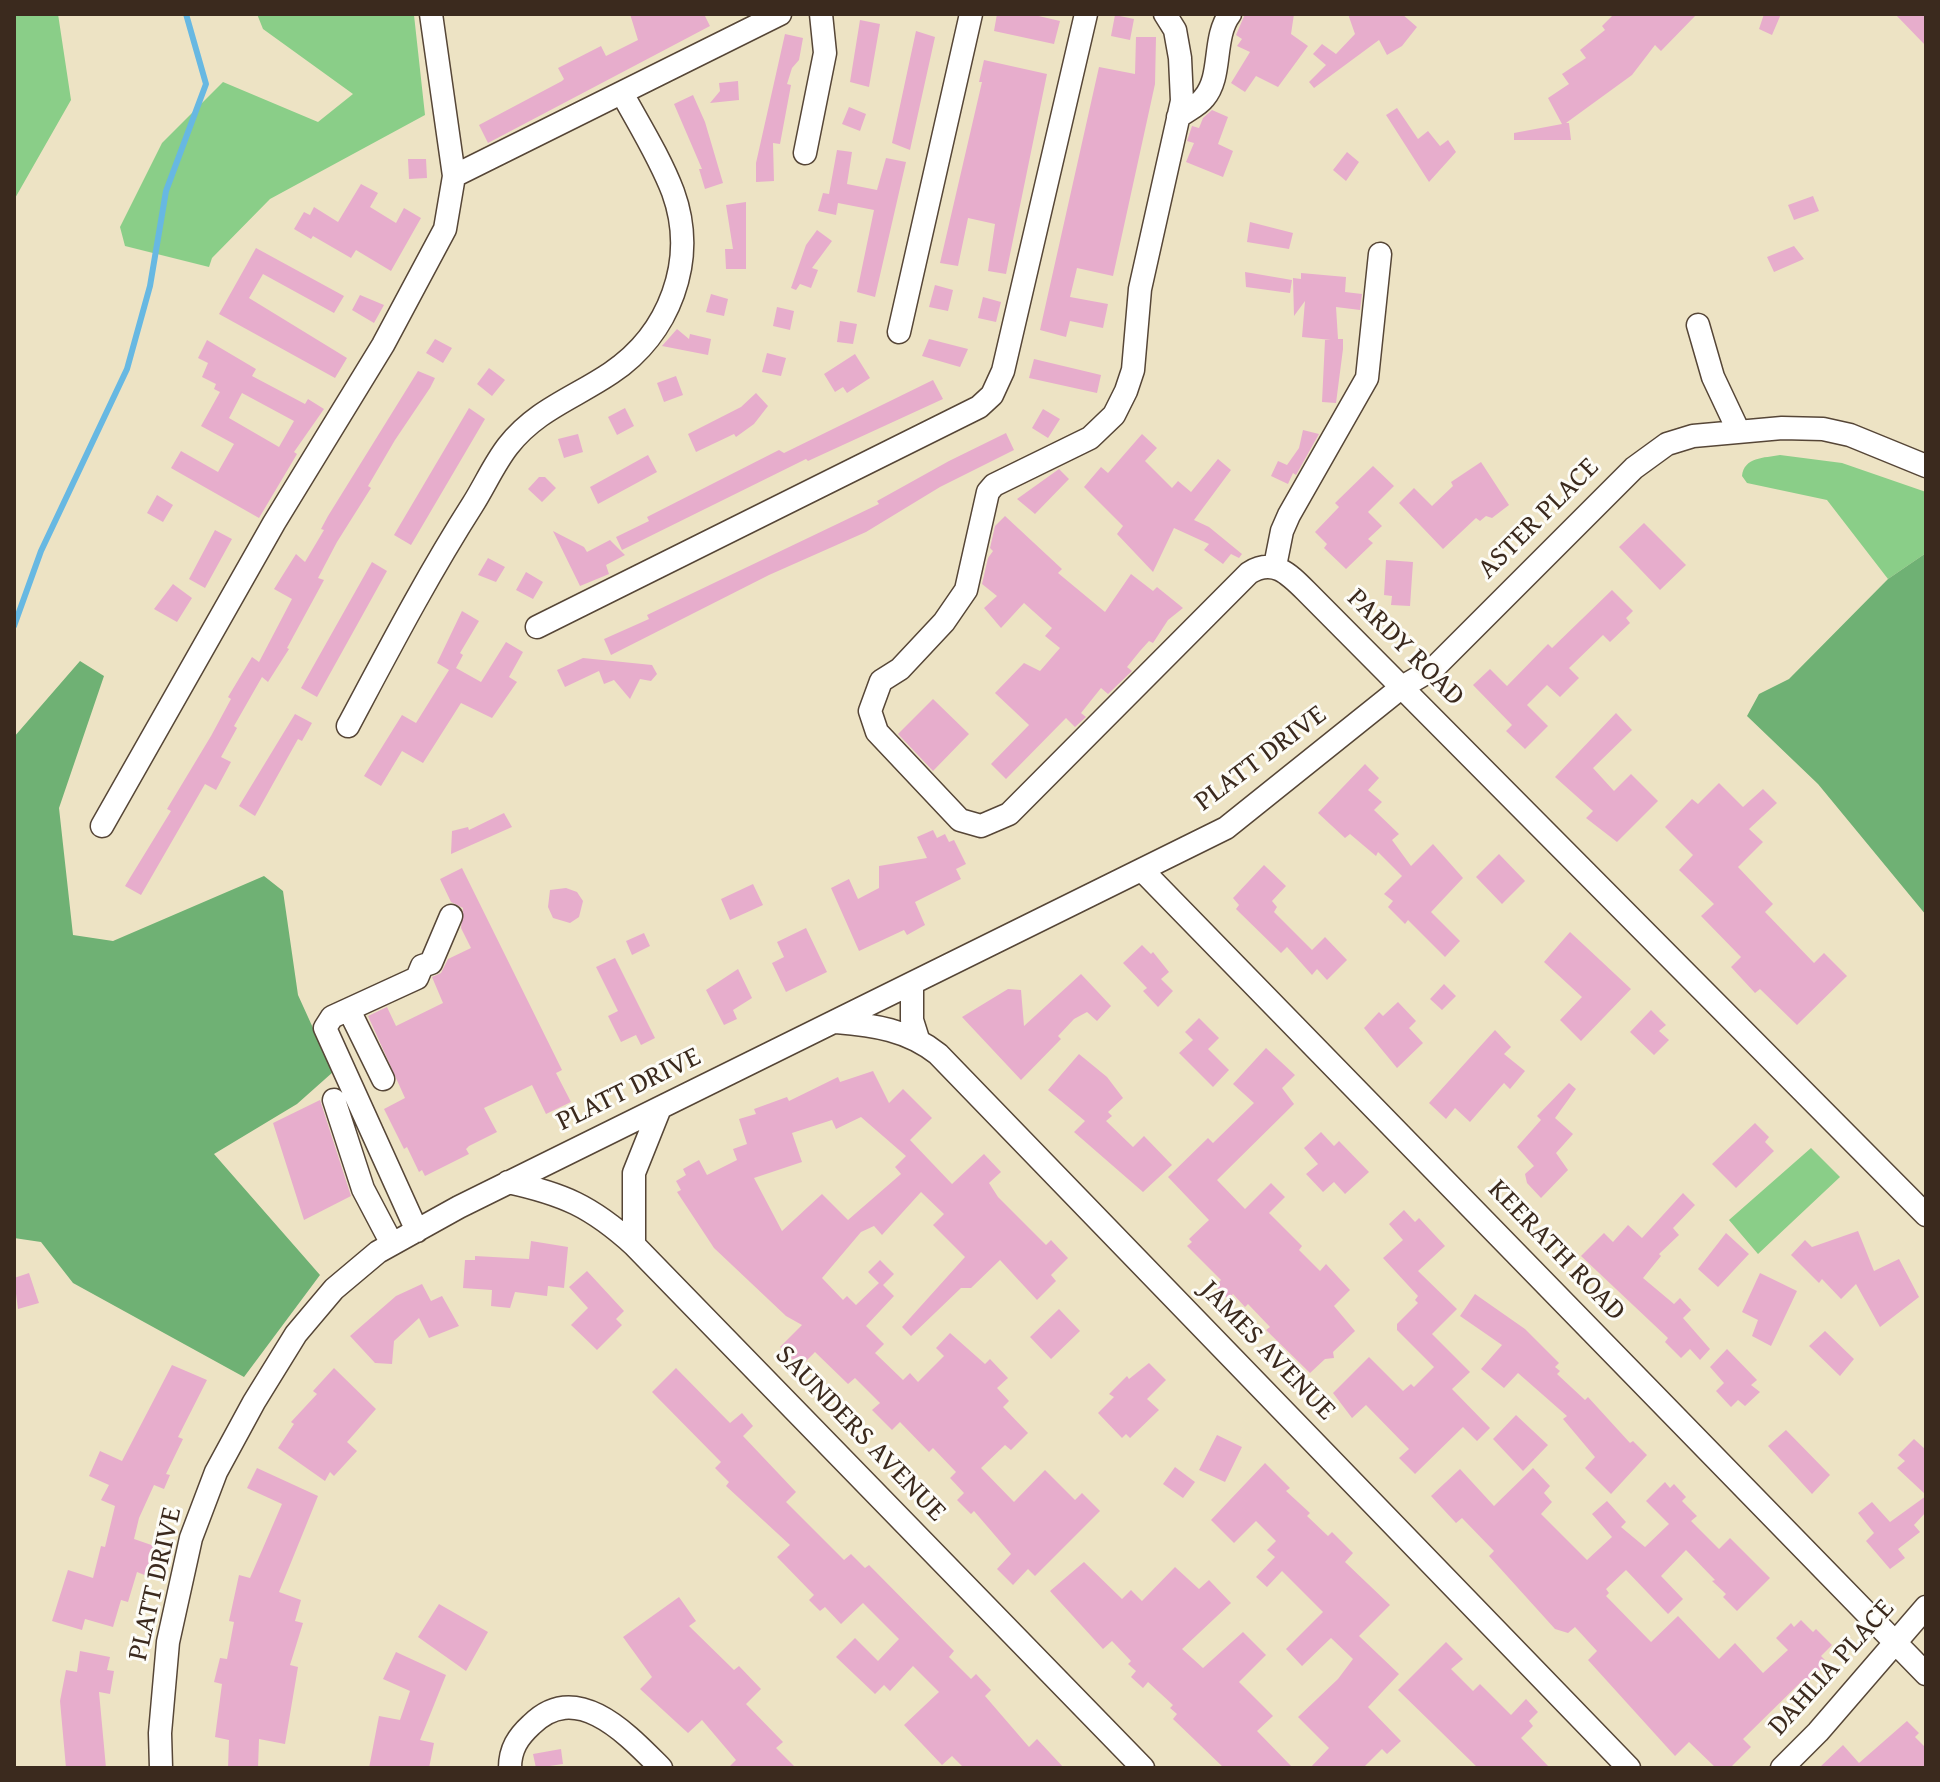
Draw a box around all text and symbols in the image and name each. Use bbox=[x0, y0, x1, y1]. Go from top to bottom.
street label: ASTER PLACE bbox=[1471, 451, 1607, 587]
street label: PARDY ROAD bbox=[1339, 582, 1471, 714]
street label: PLATT DRIVE bbox=[1189, 699, 1333, 819]
street label: PLATT DRIVE bbox=[551, 1041, 707, 1139]
street label: KEERATH ROAD bbox=[1480, 1173, 1632, 1329]
street label: JAMES AVENUE bbox=[1192, 1274, 1342, 1428]
street label: SAUNDERS AVENUE bbox=[767, 1339, 953, 1529]
street label: PLATT DRIVE bbox=[122, 1504, 190, 1664]
street label: DAHLIA PLACE bbox=[1762, 1593, 1902, 1743]

